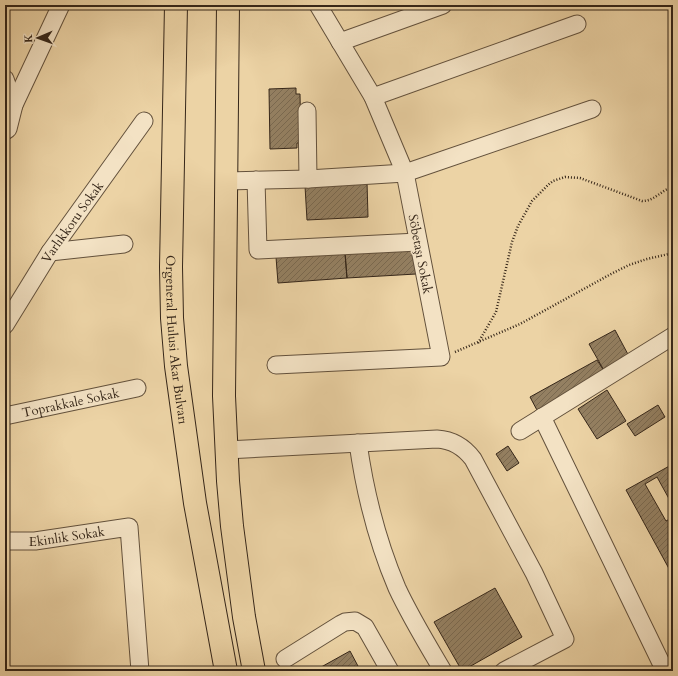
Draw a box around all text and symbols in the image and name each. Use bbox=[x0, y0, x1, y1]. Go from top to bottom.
north arrow bbox=[18, 18, 58, 58]
text: K bbox=[21, 34, 36, 43]
street label: Varlıkkoru Sokak bbox=[37, 178, 108, 267]
street label: Söbetaşı Sokak bbox=[403, 213, 437, 296]
street label: Orgeneral Hulusi Akar Bulvarı bbox=[161, 255, 192, 426]
street label: Toprakkale Sokak bbox=[20, 384, 121, 422]
street label: Ekinlik Sokak bbox=[29, 523, 106, 551]

